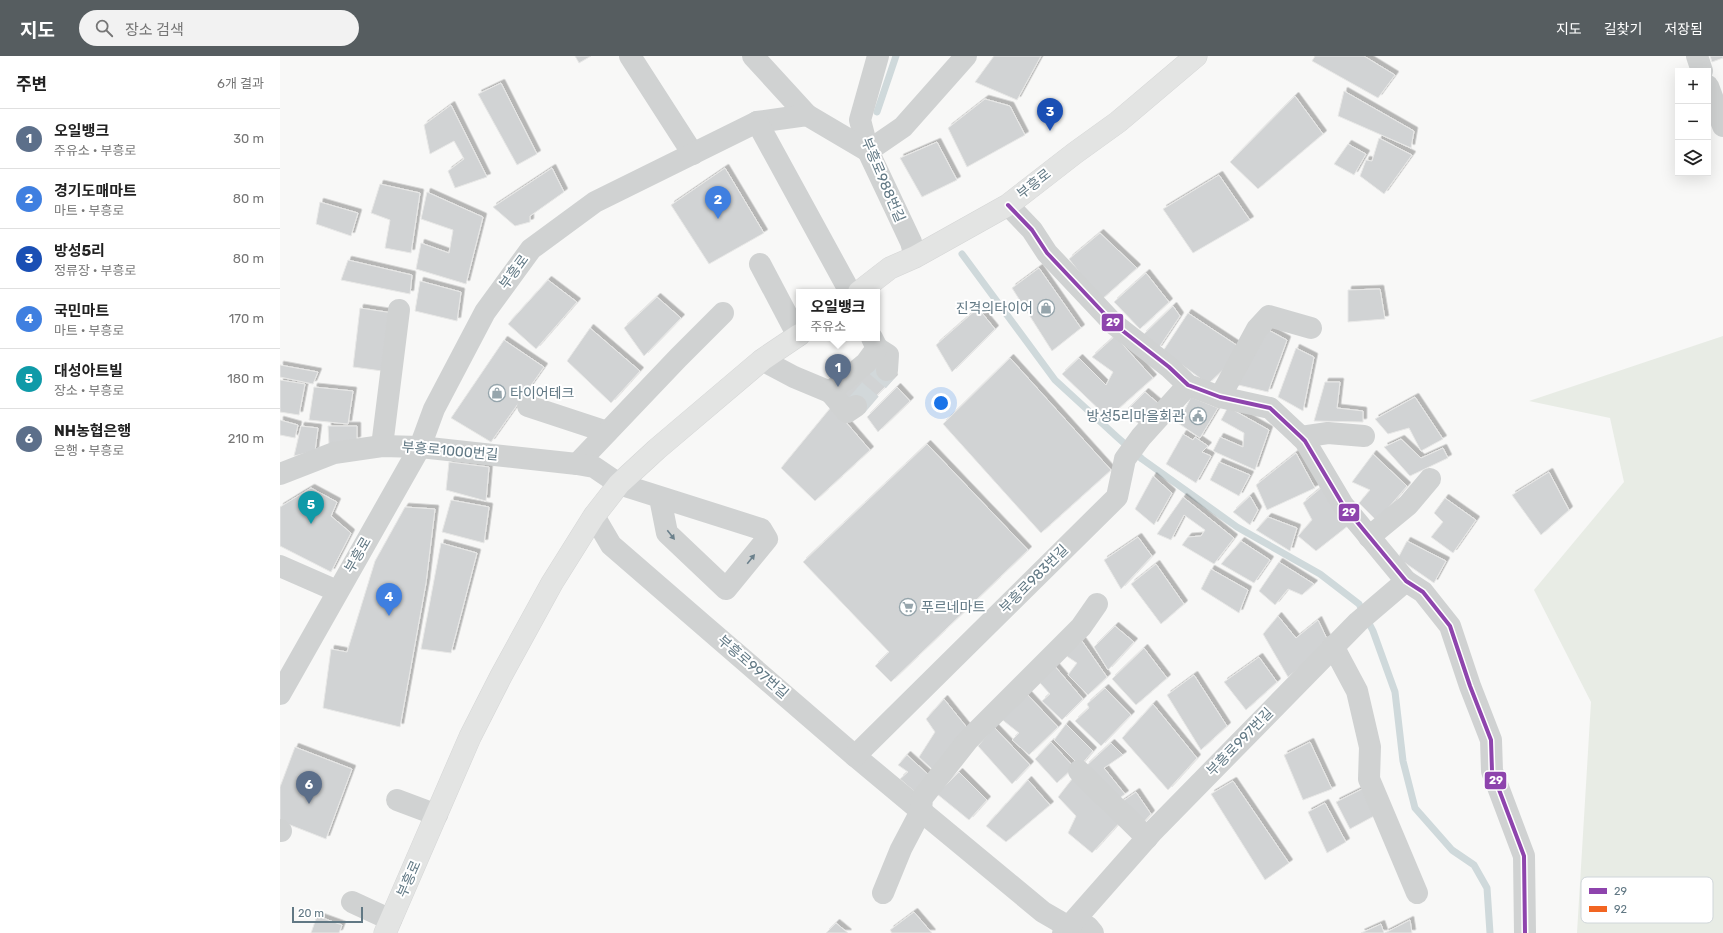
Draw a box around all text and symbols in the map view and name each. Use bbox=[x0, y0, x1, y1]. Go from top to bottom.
search box bbox=[79, 10, 359, 46]
icon: search bbox=[93, 17, 115, 39]
text: 지도 bbox=[20, 19, 55, 42]
text: 장소 검색 bbox=[125, 21, 184, 39]
text: 지도 bbox=[1556, 21, 1582, 38]
text: 길찾기 bbox=[1604, 21, 1642, 38]
text: 저장됨 bbox=[1664, 21, 1703, 38]
map controls bbox=[1675, 68, 1711, 176]
button: + bbox=[1675, 68, 1711, 104]
text: 주변 bbox=[16, 74, 47, 94]
text: 6개 결과 bbox=[217, 76, 264, 91]
pin: 3 bbox=[1037, 98, 1063, 131]
button: − bbox=[1675, 104, 1711, 140]
text: 오일뱅크 bbox=[54, 122, 109, 140]
text: 1 bbox=[26, 131, 32, 146]
text: 30 m bbox=[233, 131, 264, 146]
street label: 부흥로988번길 bbox=[857, 135, 909, 225]
button: layers bbox=[1675, 140, 1711, 176]
text: 주유소 · 부흥로 bbox=[54, 143, 136, 158]
street label: 부흥로 bbox=[1014, 165, 1055, 203]
text: 경기도매마트 bbox=[54, 182, 137, 200]
pin: 2 bbox=[705, 186, 731, 219]
text: 2 bbox=[25, 191, 33, 206]
text: 80 m bbox=[233, 191, 264, 206]
text: 마트 · 부흥로 bbox=[54, 203, 124, 218]
text: 방성5리 bbox=[54, 242, 105, 260]
text: 3 bbox=[25, 251, 33, 266]
text: 80 m bbox=[233, 251, 264, 266]
street label: 부흥로 bbox=[496, 251, 532, 293]
text: 정류장 · 부흥로 bbox=[54, 263, 136, 278]
popup bbox=[796, 289, 880, 341]
text: 오일뱅크 bbox=[810, 298, 866, 316]
shop icon: 진격의타이어 bbox=[1036, 298, 1056, 318]
place label: 진격의타이어 bbox=[956, 300, 1033, 317]
text: 국민마트 bbox=[54, 302, 109, 320]
text: 4 bbox=[25, 311, 33, 326]
text: 170 m bbox=[229, 311, 264, 326]
line badge: 29 bbox=[1101, 313, 1124, 332]
text: 29 bbox=[1106, 316, 1120, 329]
text: 주유소 bbox=[810, 319, 846, 334]
text: 마트 · 부흥로 bbox=[54, 323, 124, 338]
pin: 1 bbox=[825, 354, 851, 387]
text: 대성아트빌 bbox=[54, 362, 123, 380]
text: 5 bbox=[25, 371, 33, 386]
text: 180 m bbox=[227, 371, 264, 386]
text: 장소 · 부흥로 bbox=[54, 383, 124, 398]
shop icon: 타이어테크 bbox=[487, 383, 507, 403]
place label: 타이어테크 bbox=[510, 385, 575, 402]
your location bbox=[931, 393, 951, 413]
public building icon: 방성5리마을회관 bbox=[1188, 406, 1208, 426]
place label: 방성5리마을회관 bbox=[1087, 408, 1185, 425]
text: NH농협은행 bbox=[54, 422, 131, 440]
text: 6 bbox=[25, 431, 33, 446]
text: 210 m bbox=[228, 431, 264, 446]
street label: 부흥로1000번길 bbox=[401, 438, 499, 464]
text: 은행 · 부흥로 bbox=[54, 443, 124, 458]
pin: 5 bbox=[298, 491, 324, 524]
line badge: 29 bbox=[1338, 503, 1360, 522]
text: 29 bbox=[1342, 506, 1356, 519]
one-way arrow bbox=[667, 529, 675, 540]
street label: 부흥로 bbox=[341, 534, 375, 576]
street label: 부흥로983번길 bbox=[996, 541, 1072, 617]
one-way arrow bbox=[747, 553, 755, 564]
pin: 4 bbox=[376, 583, 402, 616]
supermarket icon: 푸르네마트 bbox=[898, 597, 918, 617]
place label: 푸르네마트 bbox=[921, 599, 986, 616]
street label: 부흥로997번길 bbox=[714, 632, 792, 702]
street label: 부흥로997번길 bbox=[1203, 704, 1277, 780]
pin: 6 bbox=[296, 771, 322, 804]
line badge: 29 bbox=[1484, 771, 1507, 790]
text: 29 bbox=[1489, 774, 1503, 787]
street label: 부흥로 bbox=[393, 858, 425, 900]
legend bbox=[1581, 877, 1713, 923]
text: 29 bbox=[1614, 885, 1627, 898]
text: 92 bbox=[1614, 903, 1627, 916]
scale bar bbox=[292, 905, 363, 924]
text: 20 m bbox=[298, 907, 324, 920]

